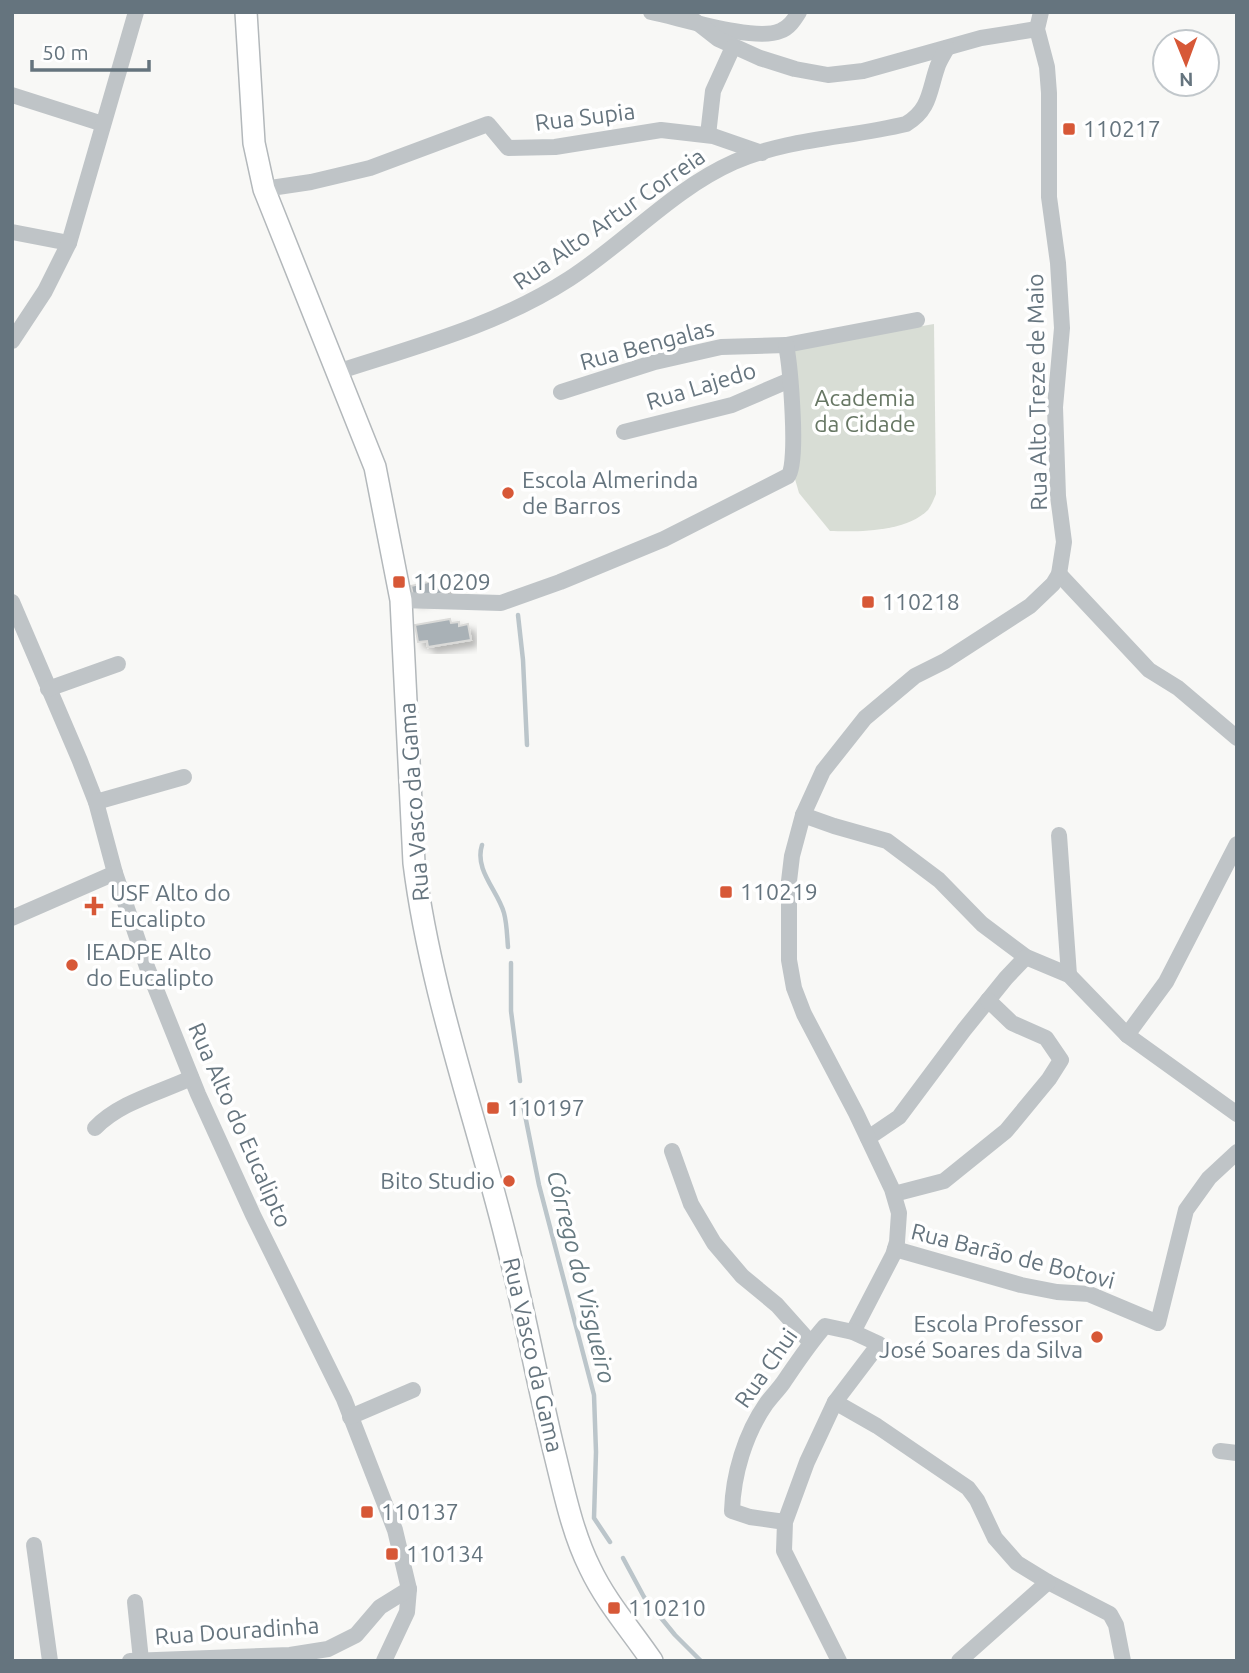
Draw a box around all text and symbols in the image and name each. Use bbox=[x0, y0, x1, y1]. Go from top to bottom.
scale bar bbox=[32, 28, 149, 72]
north arrow bbox=[1151, 28, 1221, 98]
text: 50 m bbox=[42, 40, 89, 64]
text: N bbox=[1179, 69, 1194, 91]
street label: Rua Supia bbox=[533, 98, 636, 135]
place label: 110217 bbox=[1083, 116, 1161, 141]
marker: 110217 bbox=[1061, 121, 1077, 137]
street label: Rua Alto Artur Correia bbox=[508, 143, 709, 294]
street label: Rua Alto Treze de Maio bbox=[1022, 273, 1051, 511]
street label: Rua Bengalas bbox=[577, 315, 717, 374]
street label: Rua Lajedo bbox=[643, 357, 759, 414]
park label: Academia da Cidade bbox=[814, 385, 916, 436]
place label: Escola Almerinda de Barros bbox=[522, 467, 698, 518]
marker: Escola Almerinda de Barros bbox=[500, 485, 516, 501]
place label: 110209 bbox=[413, 569, 491, 594]
marker: 110209 bbox=[391, 574, 407, 590]
place label: 110218 bbox=[882, 589, 960, 614]
marker: 110218 bbox=[860, 594, 876, 610]
street label: Rua Vasco da Gama bbox=[394, 702, 433, 902]
place label: 110219 bbox=[740, 879, 818, 904]
place label: USF Alto do Eucalipto bbox=[110, 880, 231, 931]
marker: 110219 bbox=[718, 884, 734, 900]
marker: USF Alto do Eucalipto bbox=[84, 896, 104, 916]
place label: IEADPE Alto do Eucalipto bbox=[86, 939, 214, 990]
marker: IEADPE Alto do Eucalipto bbox=[64, 957, 80, 973]
street label: Rua Alto do Eucalipto bbox=[184, 1019, 297, 1231]
place label: 110197 bbox=[507, 1095, 585, 1120]
marker: 110197 bbox=[485, 1100, 501, 1116]
place label: Bito Studio bbox=[380, 1168, 495, 1193]
water label: Córrego do Visgueiro bbox=[542, 1168, 621, 1386]
marker: Bito Studio bbox=[501, 1173, 517, 1189]
street label: Rua Barão de Botovi bbox=[909, 1218, 1118, 1293]
street label: Rua Vasco da Gama bbox=[499, 1255, 568, 1455]
place label: Escola Professor José Soares da Silva bbox=[879, 1311, 1083, 1362]
street label: Rua Chui bbox=[729, 1323, 802, 1412]
marker: Escola Professor José Soares da Silva bbox=[1089, 1329, 1105, 1345]
place label: 110137 bbox=[381, 1499, 459, 1524]
marker: 110137 bbox=[359, 1504, 375, 1520]
place label: 110134 bbox=[406, 1541, 484, 1566]
marker: 110134 bbox=[384, 1546, 400, 1562]
place label: 110210 bbox=[628, 1595, 706, 1620]
marker: 110210 bbox=[606, 1600, 622, 1616]
street label: Rua Douradinha bbox=[154, 1612, 320, 1649]

